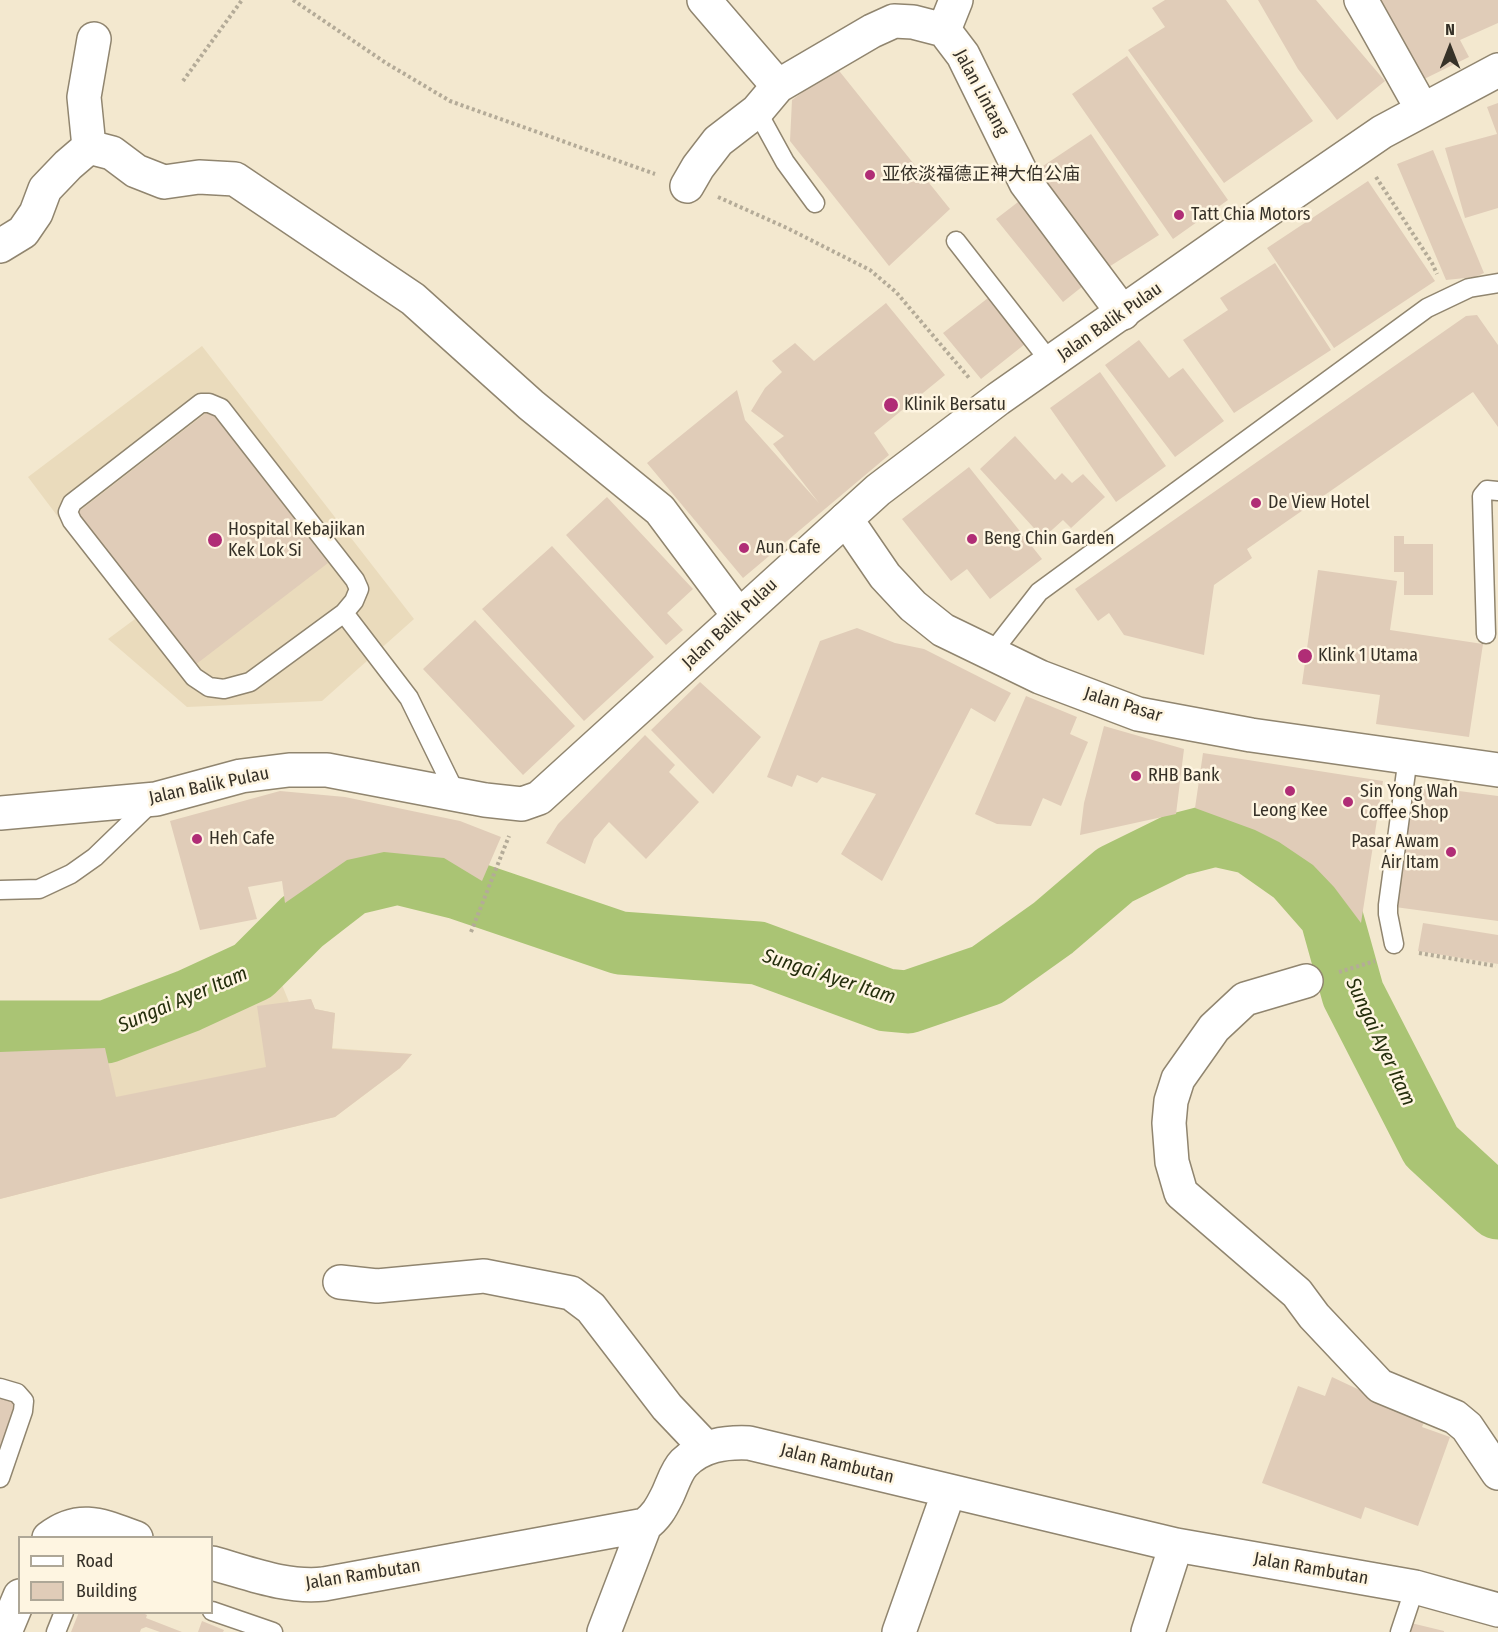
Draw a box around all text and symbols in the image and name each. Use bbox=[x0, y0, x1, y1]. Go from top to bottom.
north arrow bbox=[1420, 18, 1480, 78]
text: N bbox=[1445, 20, 1455, 39]
street label: Jalan Lintang bbox=[949, 46, 1013, 140]
place label: 亚依淡福德正神大伯公庙 bbox=[882, 164, 1080, 186]
marker: 亚依淡福德正神大伯公庙 bbox=[863, 168, 877, 182]
place label: Tatt Chia Motors bbox=[1191, 204, 1310, 226]
marker: Tatt Chia Motors bbox=[1172, 208, 1186, 222]
street label: Jalan Balik Pulau bbox=[1054, 278, 1166, 366]
place label: Klinik Bersatu bbox=[904, 394, 1006, 416]
marker: Klinik Bersatu bbox=[882, 396, 900, 414]
place label: De View Hotel bbox=[1268, 492, 1370, 514]
marker: De View Hotel bbox=[1249, 496, 1263, 510]
place label: Hospital Kebajikan Kek Lok Si bbox=[228, 519, 365, 562]
place label: Beng Chin Garden bbox=[984, 528, 1115, 550]
marker: Hospital Kebajikan Kek Lok Si bbox=[206, 531, 224, 549]
marker: Beng Chin Garden bbox=[965, 532, 979, 546]
place label: Aun Cafe bbox=[756, 537, 821, 559]
marker: Aun Cafe bbox=[737, 541, 751, 555]
street label: Jalan Balik Pulau bbox=[678, 574, 782, 674]
place label: Klink 1 Utama bbox=[1318, 645, 1418, 667]
marker: Klink 1 Utama bbox=[1296, 647, 1314, 665]
street label: Jalan Pasar bbox=[1081, 683, 1165, 727]
street label: Jalan Balik Pulau bbox=[147, 763, 271, 809]
place label: RHB Bank bbox=[1148, 765, 1219, 787]
marker: RHB Bank bbox=[1129, 769, 1143, 783]
place label: Sin Yong Wah Coffee Shop bbox=[1360, 781, 1458, 824]
marker: Leong Kee bbox=[1283, 784, 1297, 798]
marker: Sin Yong Wah Coffee Shop bbox=[1341, 795, 1355, 809]
place label: Leong Kee bbox=[1252, 800, 1328, 822]
place label: Heh Cafe bbox=[209, 828, 275, 850]
place label: Pasar Awam Air Itam bbox=[1351, 831, 1439, 874]
marker: Heh Cafe bbox=[190, 832, 204, 846]
marker: Pasar Awam Air Itam bbox=[1444, 845, 1458, 859]
water label: Sungai Ayer Itam bbox=[760, 944, 898, 1010]
water label: Sungai Ayer Itam bbox=[115, 962, 251, 1038]
water label: Sungai Ayer Itam bbox=[1340, 974, 1420, 1110]
street label: Jalan Rambutan bbox=[778, 1439, 896, 1489]
legend bbox=[18, 1536, 213, 1614]
street label: Jalan Rambutan bbox=[1252, 1548, 1370, 1590]
text: Road bbox=[76, 1550, 113, 1572]
street label: Jalan Rambutan bbox=[304, 1555, 422, 1595]
text: Building bbox=[76, 1580, 137, 1602]

